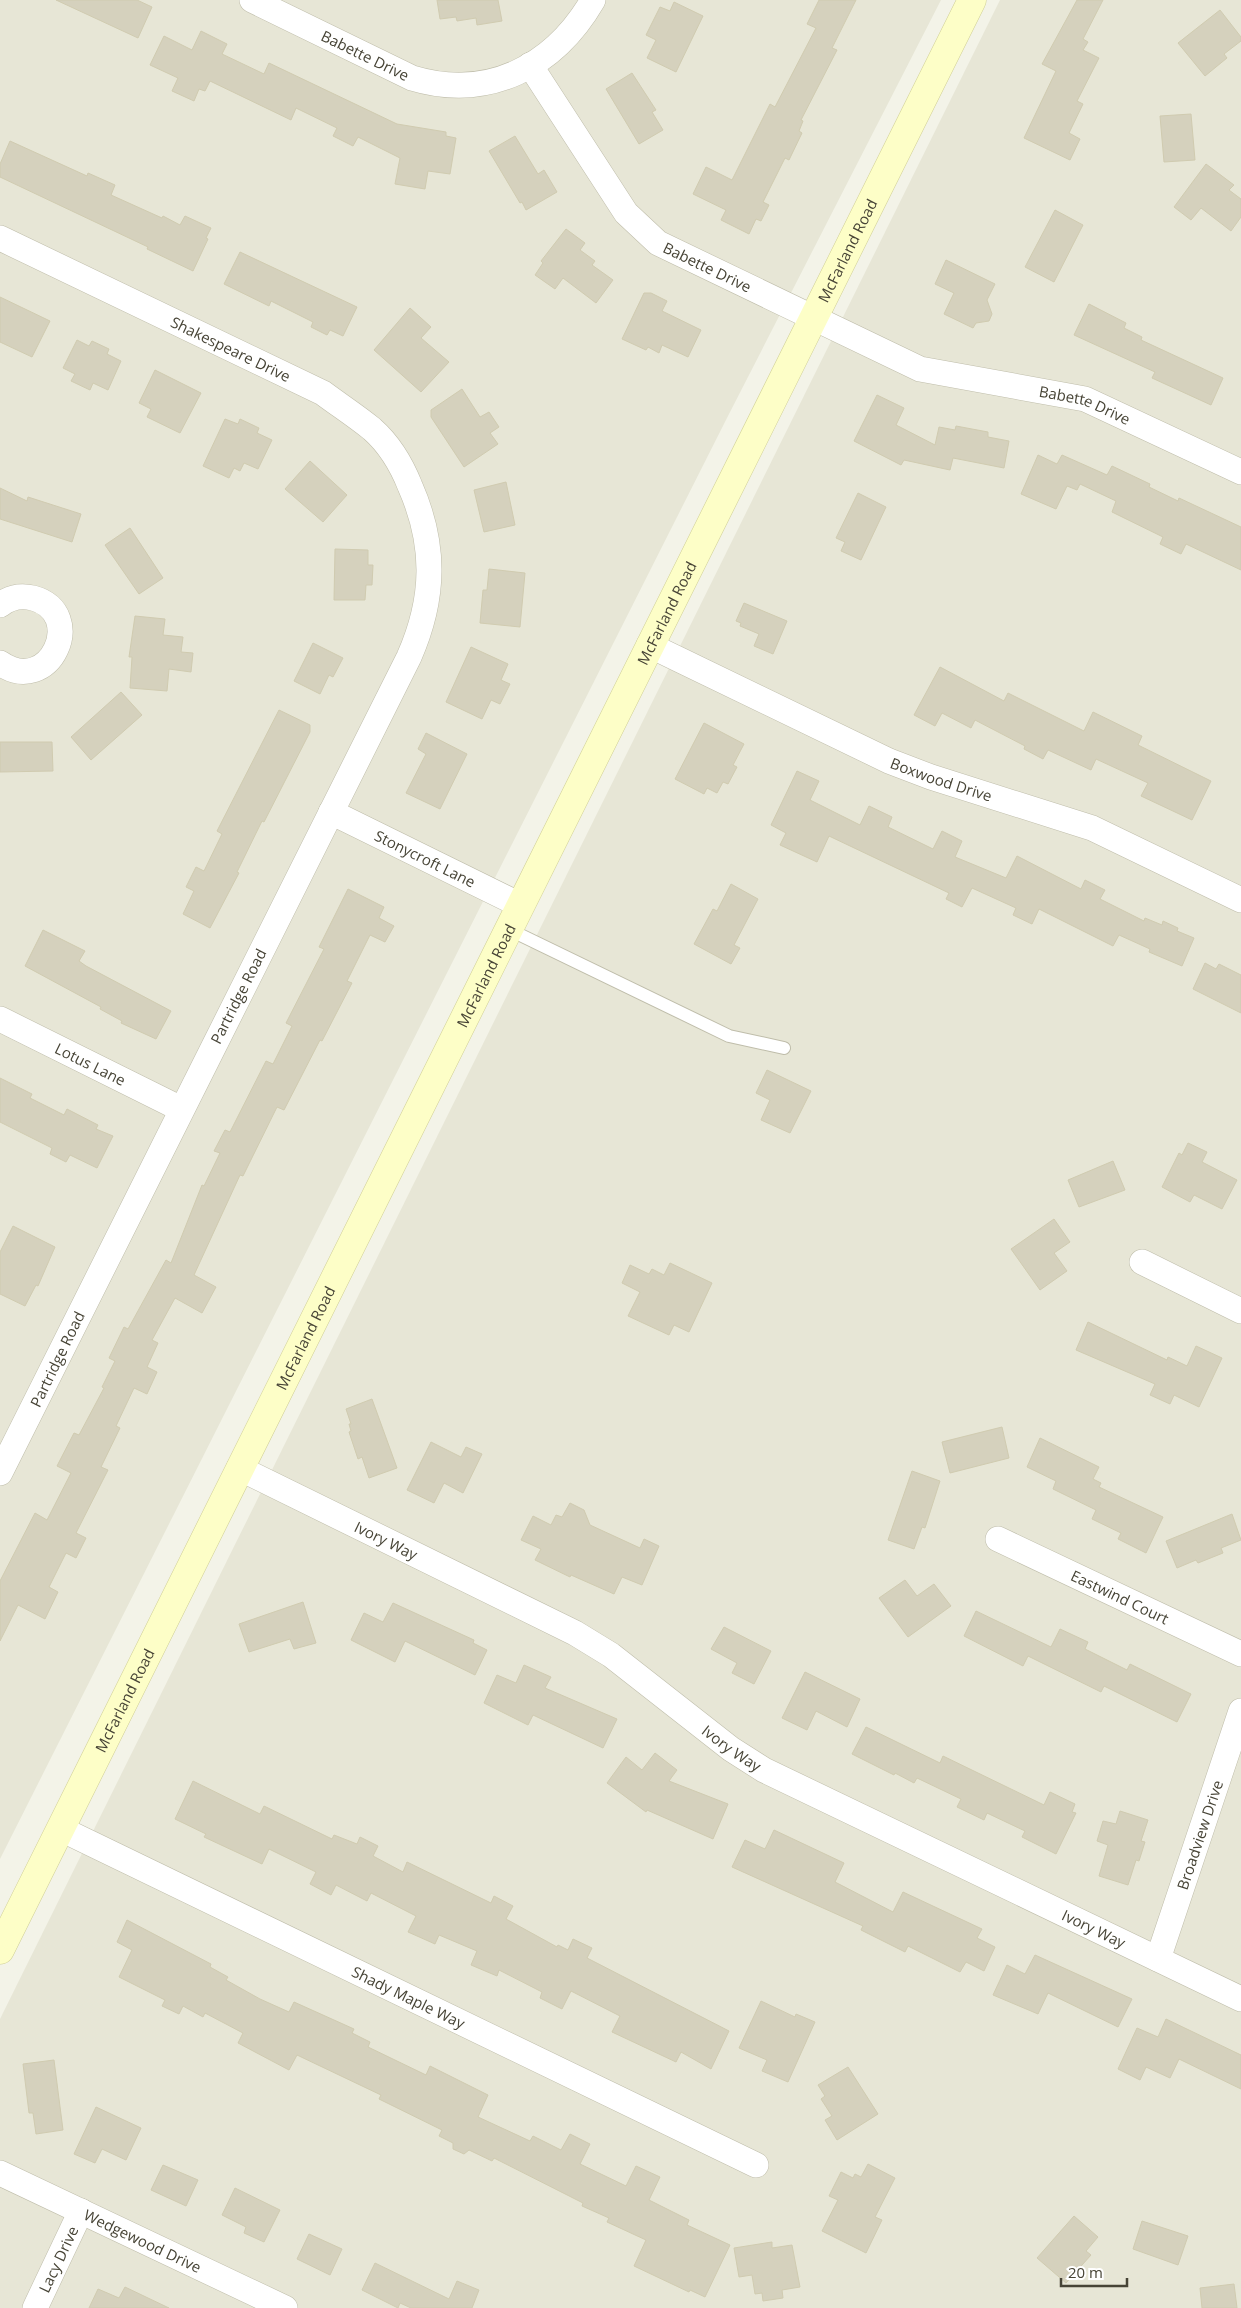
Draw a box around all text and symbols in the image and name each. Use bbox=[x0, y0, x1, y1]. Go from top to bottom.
street label: Babette Drive bbox=[318, 25, 413, 85]
street label: McFarland Road bbox=[813, 195, 881, 306]
street label: Babette Drive bbox=[660, 237, 755, 296]
street label: Shakespeare Drive bbox=[168, 312, 294, 386]
street label: Babette Drive bbox=[1038, 381, 1134, 429]
street label: McFarland Road bbox=[632, 558, 701, 668]
street label: Boxwood Drive bbox=[888, 752, 995, 806]
street label: Stonycroft Lane bbox=[372, 825, 479, 892]
street label: McFarland Road bbox=[452, 920, 520, 1030]
street label: Partridge Road bbox=[205, 945, 271, 1047]
street label: Lotus Lane bbox=[52, 1038, 129, 1090]
street label: McFarland Road bbox=[271, 1283, 339, 1393]
street label: Partridge Road bbox=[25, 1308, 89, 1410]
street label: Ivory Way bbox=[351, 1516, 422, 1564]
street label: Eastwind Court bbox=[1068, 1565, 1172, 1628]
street label: McFarland Road bbox=[90, 1645, 159, 1755]
street label: Ivory Way bbox=[698, 1720, 766, 1776]
street label: Broadview Drive bbox=[1172, 1777, 1227, 1892]
street label: Ivory Way bbox=[1059, 1905, 1129, 1952]
street label: Shady Maple Way bbox=[349, 1961, 469, 2033]
street label: Wedgewood Drive bbox=[81, 2204, 205, 2277]
street label: Lacy Drive bbox=[34, 2223, 83, 2296]
scale bar bbox=[1061, 2256, 1127, 2288]
text: 20 m bbox=[1068, 2262, 1103, 2282]

